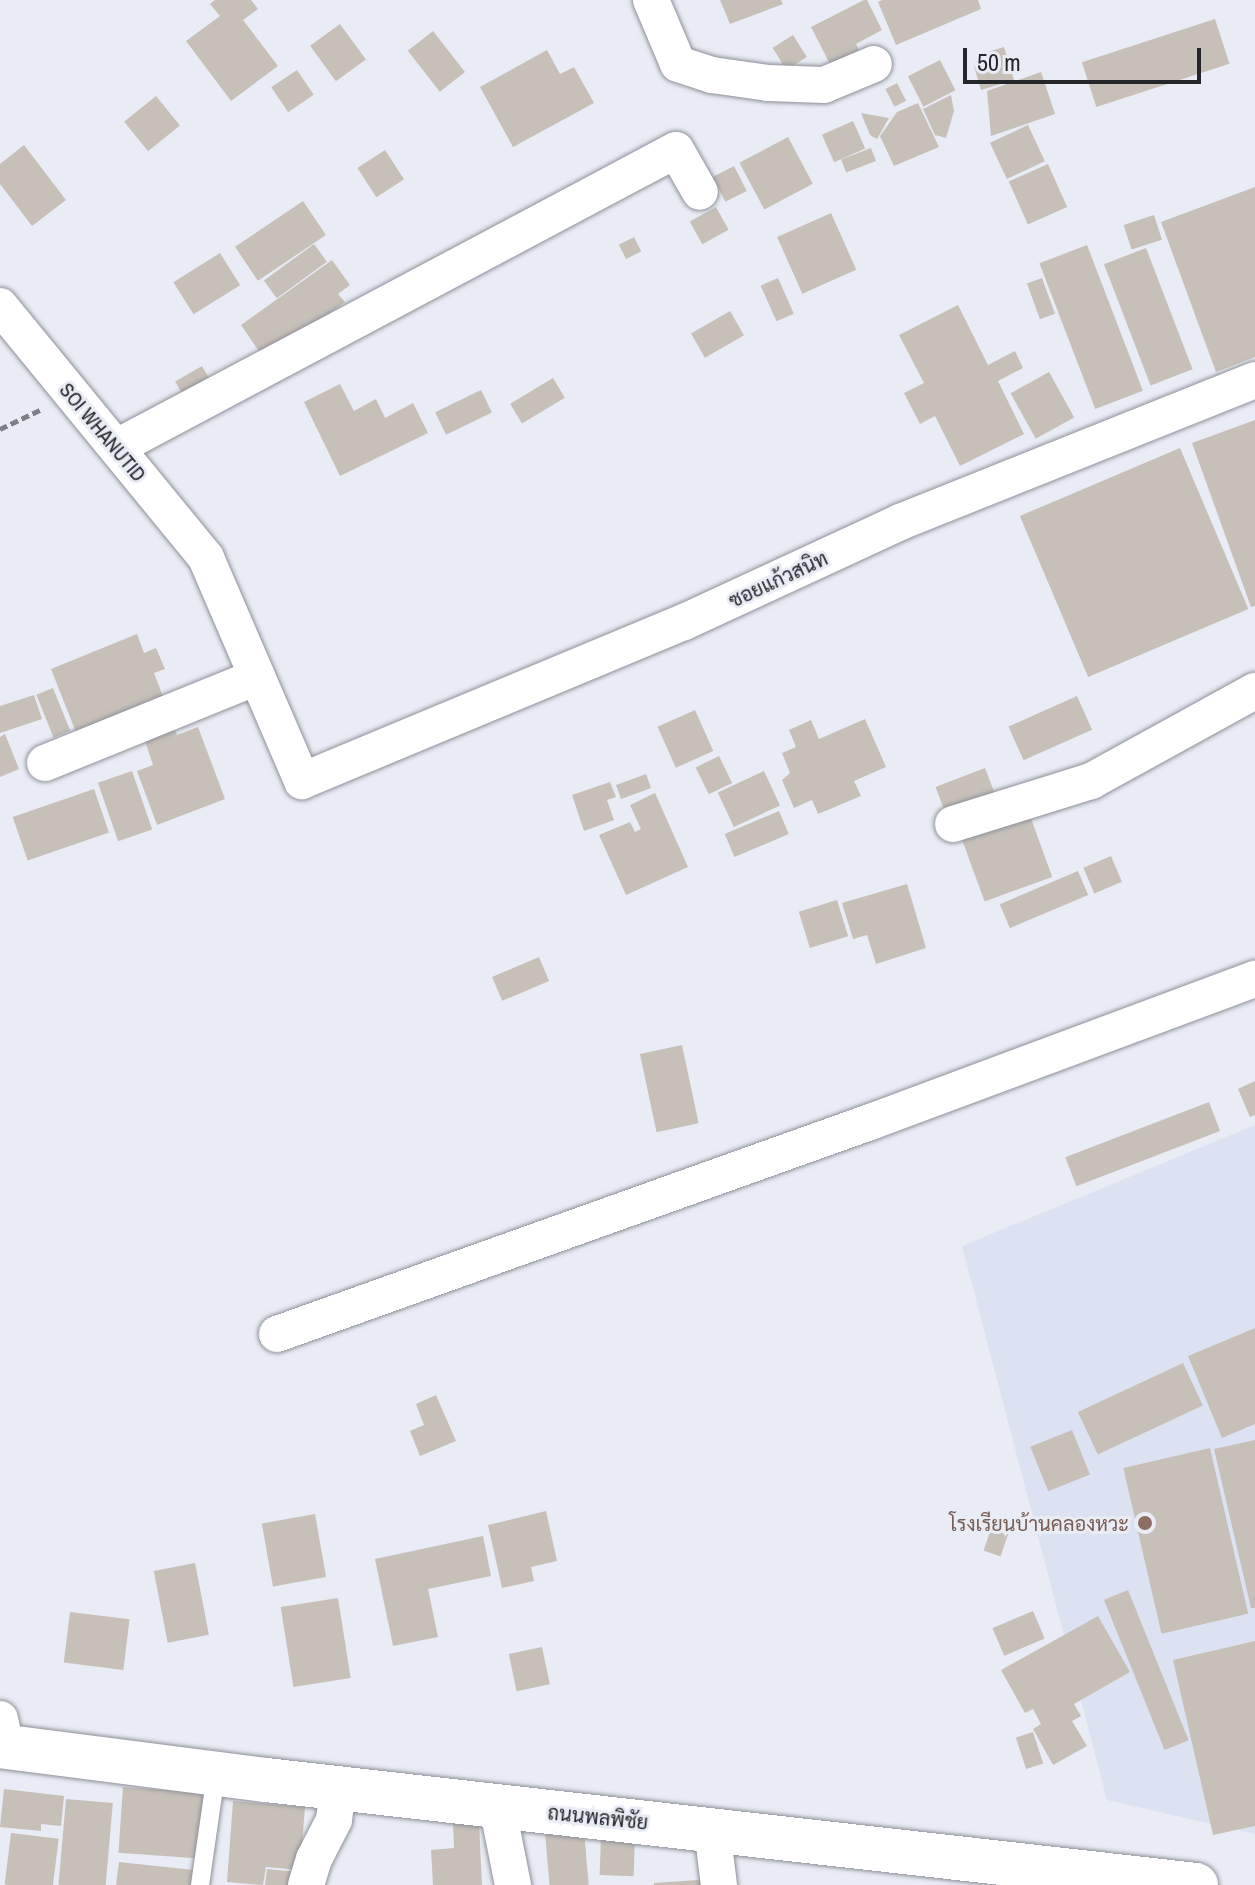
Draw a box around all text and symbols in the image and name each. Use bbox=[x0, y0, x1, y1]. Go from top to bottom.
scale bar bbox=[967, 32, 1205, 82]
text: 50 m bbox=[977, 46, 1021, 78]
street label: SOI WHANUTID bbox=[55, 378, 151, 486]
street label: ซอยแก้วสนิท bbox=[725, 546, 831, 612]
place label: โรงเรียนบ้านคลองหวะ bbox=[949, 1511, 1129, 1535]
marker: โรงเรียนบ้านคลองหวะ bbox=[1136, 1514, 1154, 1532]
street label: ถนนพลพิชัย bbox=[546, 1800, 650, 1834]

